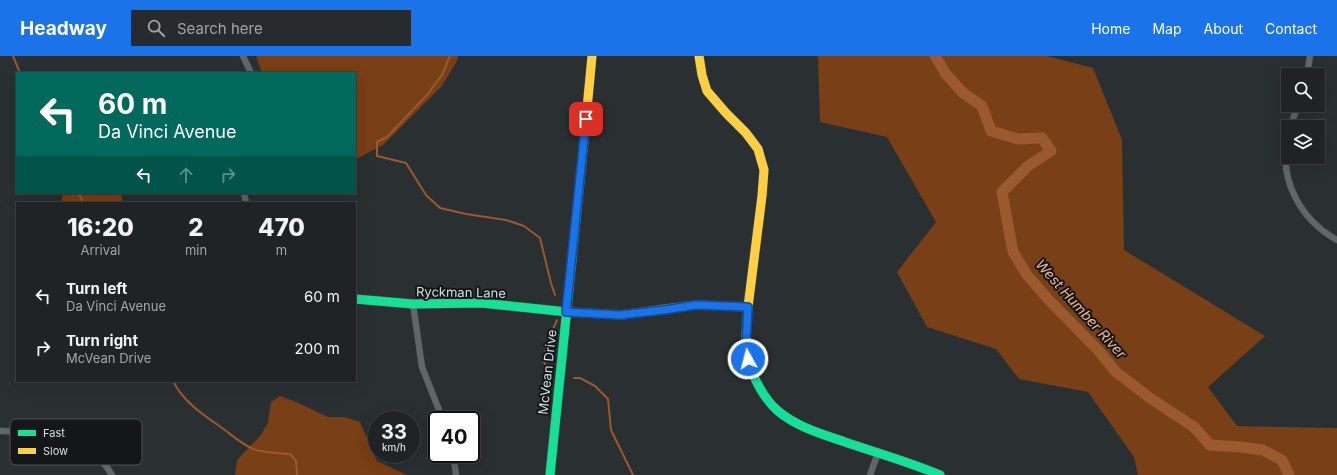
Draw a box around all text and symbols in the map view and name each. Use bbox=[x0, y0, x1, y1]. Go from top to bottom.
search box bbox=[131, 10, 411, 46]
text: Headway bbox=[20, 17, 107, 40]
icon: search bbox=[145, 17, 167, 39]
text: Search here bbox=[177, 19, 263, 38]
text: Home bbox=[1091, 20, 1130, 37]
text: Map bbox=[1152, 20, 1182, 37]
text: About bbox=[1204, 20, 1243, 37]
text: Contact bbox=[1265, 20, 1317, 37]
map controls bbox=[1281, 68, 1325, 164]
button: search bbox=[1281, 68, 1325, 112]
text: 60 m bbox=[98, 87, 167, 121]
icon: left bbox=[32, 88, 84, 140]
pin bbox=[569, 102, 603, 136]
icon: arrive bbox=[575, 108, 597, 130]
button: layers bbox=[1281, 120, 1325, 164]
text: Da Vinci Avenue bbox=[98, 121, 237, 142]
icon: left bbox=[133, 164, 155, 186]
icon: ahead bbox=[175, 164, 197, 186]
icon: right bbox=[217, 164, 239, 186]
text: 16:20 bbox=[67, 213, 134, 242]
text: 2 bbox=[188, 213, 204, 242]
text: 470 bbox=[258, 213, 305, 242]
text: Arrival bbox=[80, 242, 120, 258]
text: min bbox=[185, 242, 207, 258]
text: m bbox=[276, 242, 287, 258]
water label: West Humber River bbox=[1032, 256, 1131, 362]
text: Turn left bbox=[66, 279, 127, 298]
street label: Ryckman Lane bbox=[416, 283, 506, 301]
icon: left bbox=[32, 285, 54, 307]
text: 60 m bbox=[304, 287, 340, 306]
text: Da Vinci Avenue bbox=[66, 298, 166, 314]
street label: McVean Drive bbox=[535, 329, 559, 415]
text: Turn right bbox=[66, 331, 138, 350]
icon: right bbox=[32, 337, 54, 359]
position arrow bbox=[727, 338, 769, 380]
text: 200 m bbox=[295, 339, 340, 358]
text: McVean Drive bbox=[66, 350, 151, 366]
speed limit sign: 40 bbox=[428, 411, 480, 463]
legend bbox=[10, 419, 142, 465]
text: 33 bbox=[381, 420, 407, 444]
text: Fast bbox=[43, 426, 65, 440]
text: km/h bbox=[382, 441, 406, 453]
text: Slow bbox=[43, 444, 68, 458]

